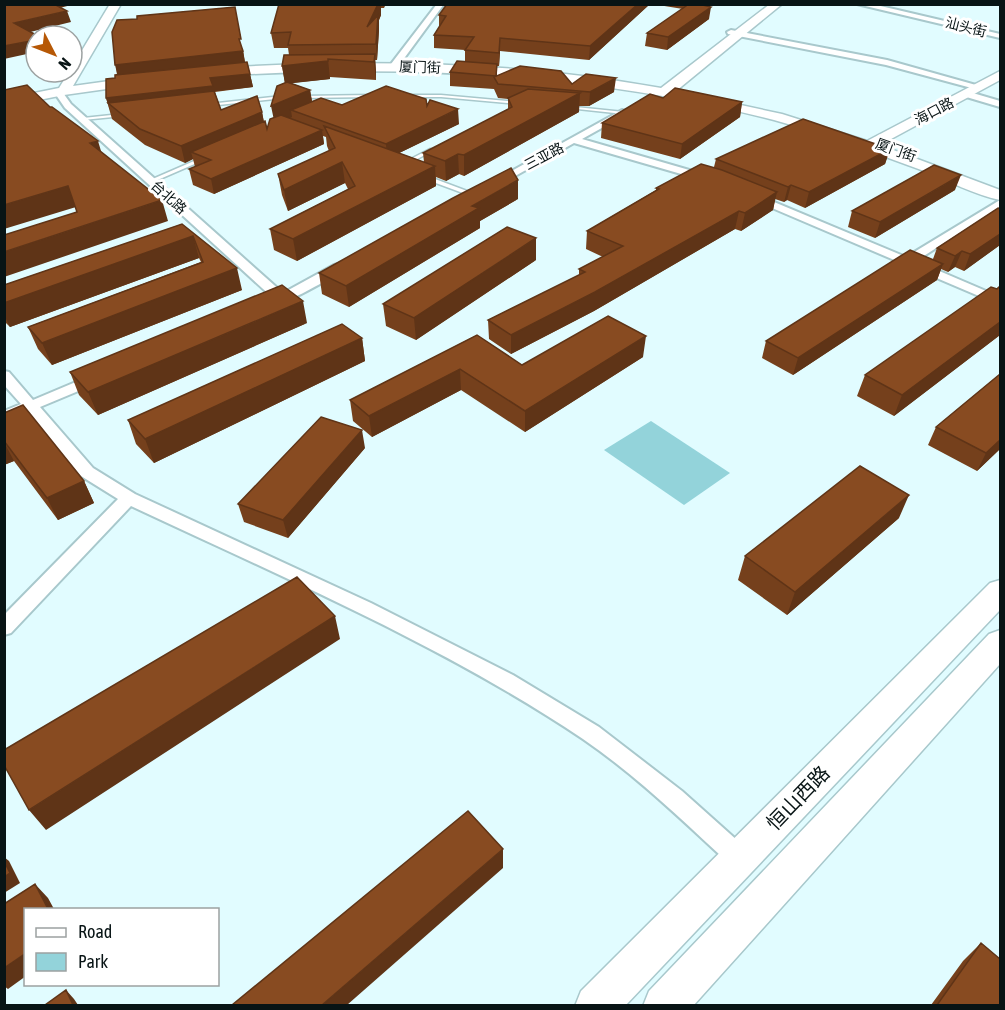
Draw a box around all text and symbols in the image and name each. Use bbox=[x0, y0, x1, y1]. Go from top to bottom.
street label: 汕头街 bbox=[944, 14, 988, 40]
north arrow bbox=[24, 24, 84, 84]
text: N bbox=[55, 55, 75, 74]
street label: 厦门街 bbox=[399, 58, 441, 76]
street label: 海口路 bbox=[912, 94, 956, 128]
street label: 厦门街 bbox=[874, 135, 918, 165]
street label: 三亚路 bbox=[522, 139, 566, 173]
street label: 台北路 bbox=[148, 177, 190, 217]
street label: 恒山西路 bbox=[762, 761, 834, 834]
legend bbox=[24, 908, 219, 986]
text: Road bbox=[78, 921, 112, 942]
text: Park bbox=[78, 951, 108, 972]

